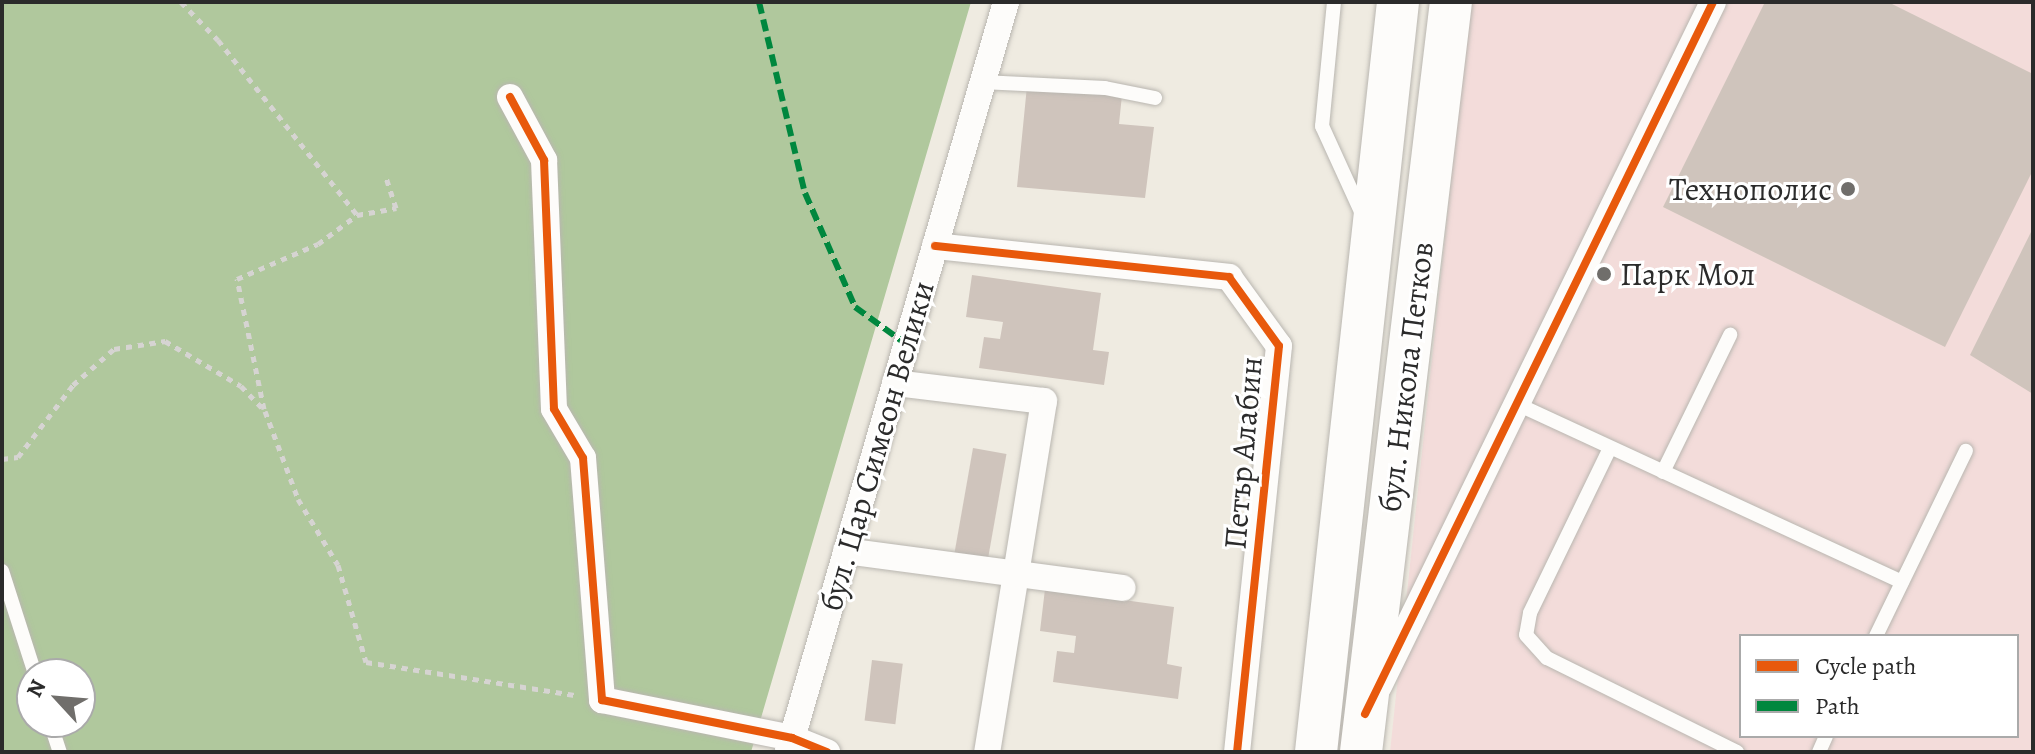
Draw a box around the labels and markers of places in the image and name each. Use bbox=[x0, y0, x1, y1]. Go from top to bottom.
place label: Технополис bbox=[1669, 170, 1832, 208]
marker: Технополис bbox=[1839, 180, 1857, 198]
place label: Парк Мол bbox=[1620, 255, 1755, 293]
marker: Парк Мол bbox=[1595, 265, 1613, 283]

